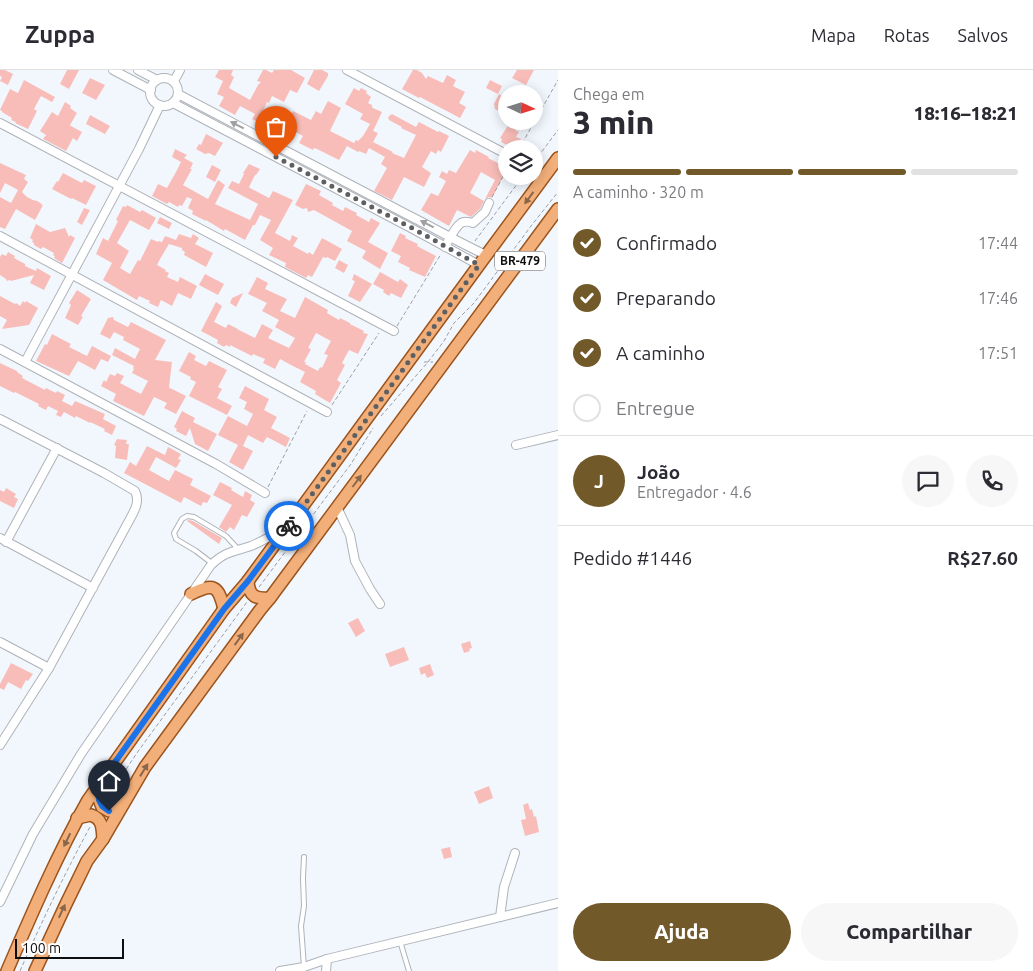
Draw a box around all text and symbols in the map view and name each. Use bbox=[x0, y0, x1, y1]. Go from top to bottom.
text: Zuppa bbox=[25, 21, 95, 48]
text: Mapa bbox=[811, 25, 856, 45]
text: Rotas bbox=[884, 25, 930, 45]
text: Salvos bbox=[958, 25, 1008, 45]
north arrow bbox=[498, 85, 542, 130]
map controls bbox=[498, 85, 543, 185]
text: Chega em bbox=[573, 85, 645, 103]
text: 18:16–18:21 bbox=[913, 102, 1018, 124]
text: 3 min bbox=[573, 104, 654, 140]
pin bbox=[255, 106, 297, 157]
icon: bag bbox=[262, 113, 290, 141]
one-way arrow bbox=[230, 121, 244, 129]
button: layers bbox=[498, 140, 543, 185]
text: A caminho · 320 m bbox=[573, 183, 704, 201]
one-way arrow bbox=[524, 191, 534, 205]
one-way arrow bbox=[420, 220, 435, 228]
icon: check bbox=[573, 229, 601, 257]
text: Confirmado bbox=[616, 232, 717, 254]
text: 17:44 bbox=[978, 234, 1018, 252]
road number: BR-479 bbox=[495, 252, 545, 270]
icon: check bbox=[573, 284, 601, 312]
text: Preparando bbox=[616, 287, 716, 309]
text: 17:46 bbox=[978, 289, 1018, 307]
icon: check bbox=[573, 339, 601, 367]
text: A caminho bbox=[616, 342, 705, 364]
text: 17:51 bbox=[978, 344, 1018, 362]
text: Entregue bbox=[616, 397, 695, 419]
button: chat bbox=[902, 455, 954, 507]
button: phone bbox=[966, 455, 1018, 507]
text: João bbox=[637, 461, 680, 483]
text: J bbox=[594, 470, 604, 492]
one-way arrow bbox=[352, 474, 362, 487]
text: Entregador · 4.6 bbox=[637, 483, 752, 501]
courier bbox=[264, 501, 314, 551]
icon: bike bbox=[275, 512, 303, 540]
text: Pedido #1446 bbox=[573, 547, 692, 569]
text: R$27.60 bbox=[947, 547, 1018, 569]
one-way arrow bbox=[234, 632, 244, 646]
pin bbox=[88, 760, 130, 811]
one-way arrow bbox=[139, 764, 148, 777]
icon: home bbox=[95, 767, 123, 795]
one-way arrow bbox=[62, 833, 71, 848]
button: Ajuda bbox=[573, 903, 791, 961]
button: Compartilhar bbox=[801, 903, 1018, 961]
one-way arrow bbox=[59, 904, 67, 918]
scale bar bbox=[15, 936, 124, 959]
text: 100 m bbox=[22, 940, 61, 956]

